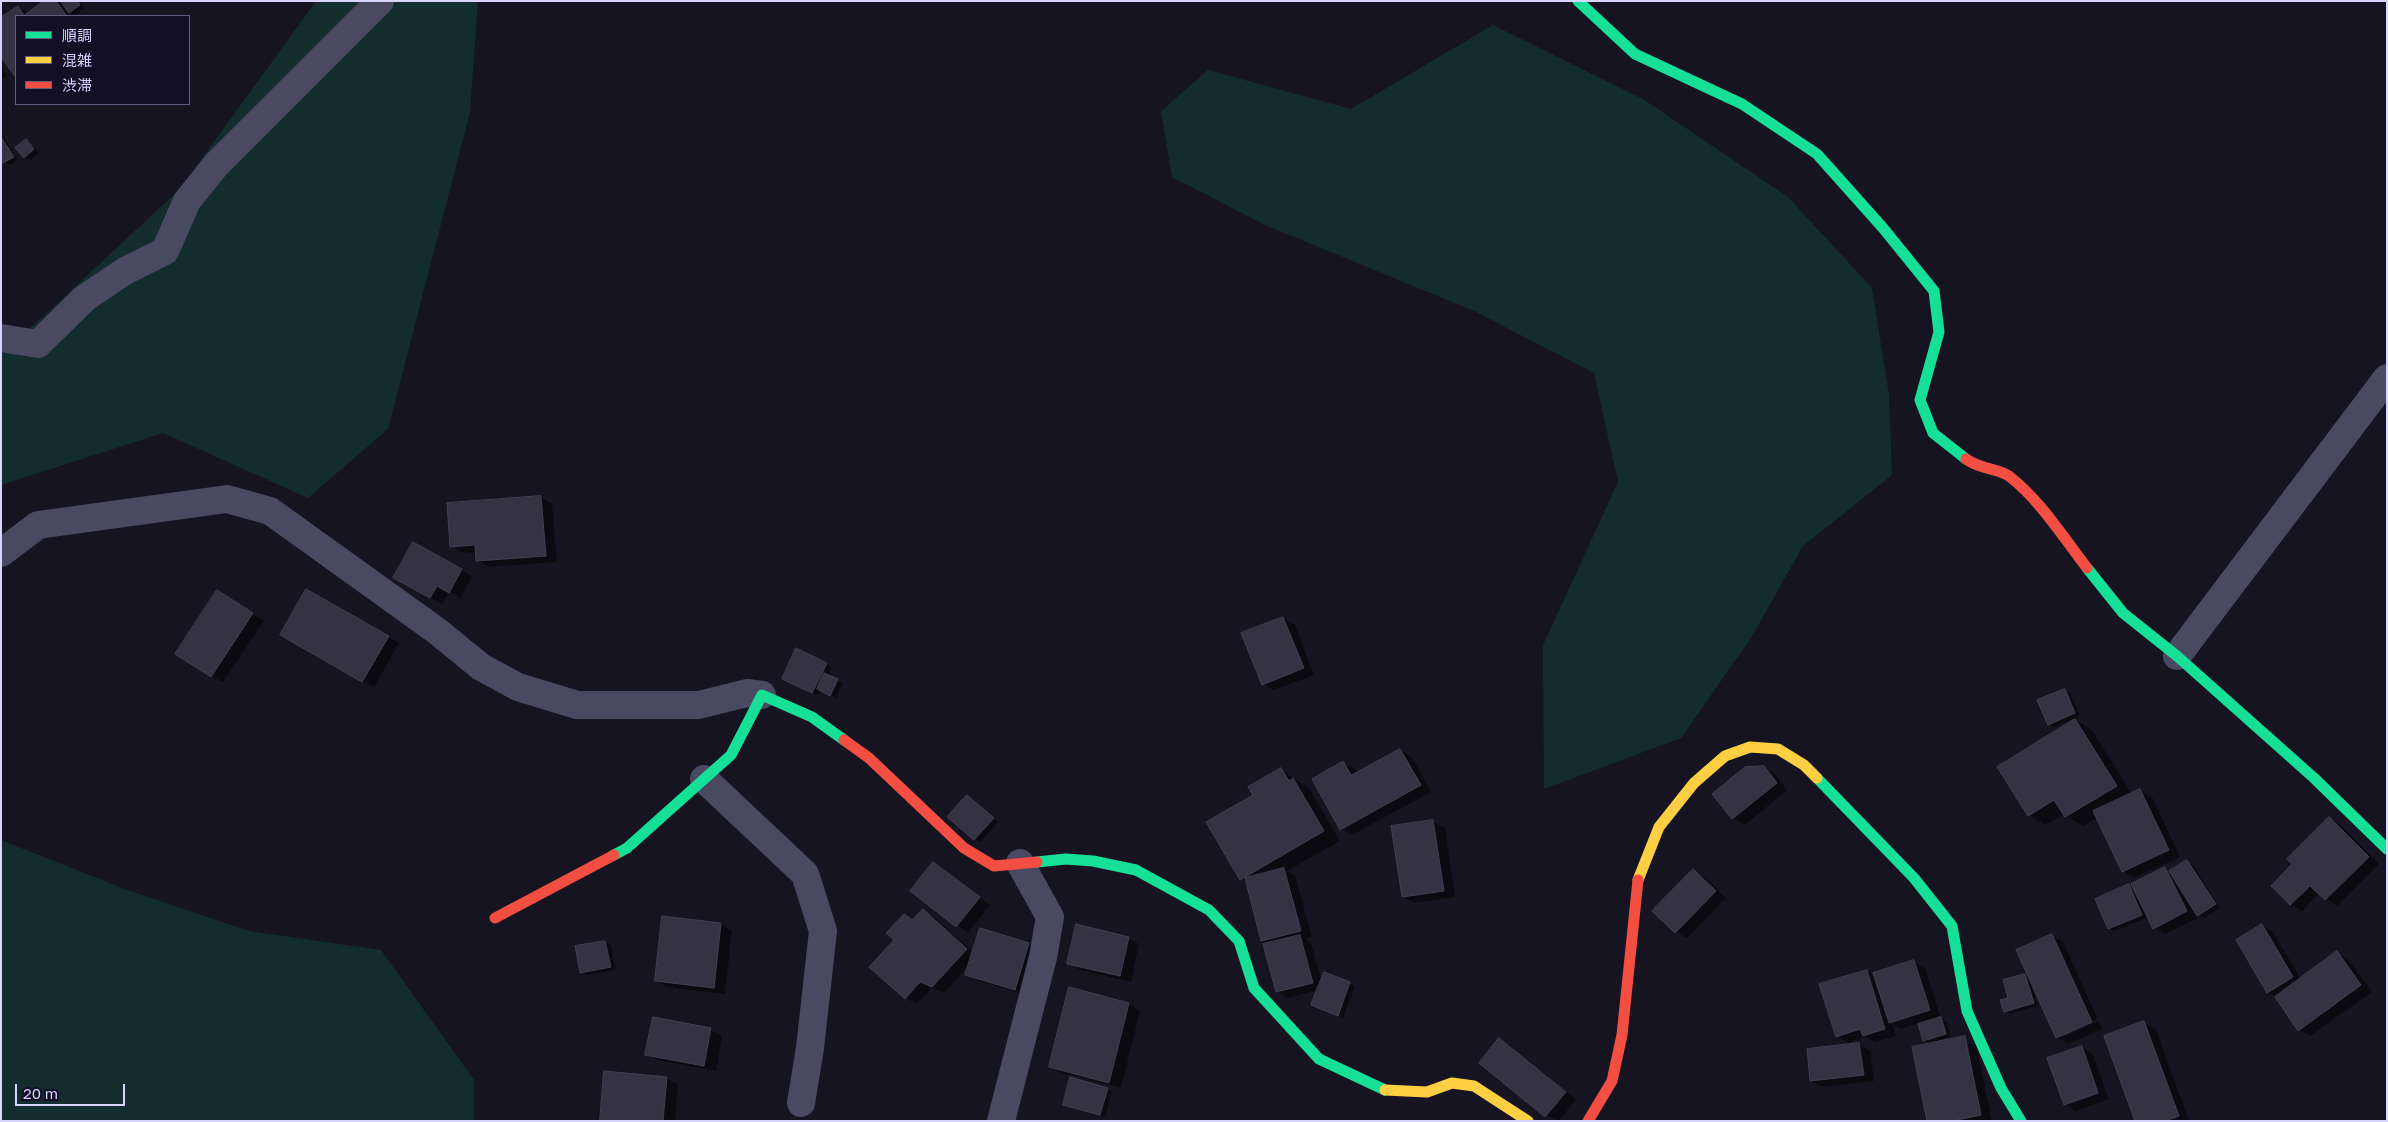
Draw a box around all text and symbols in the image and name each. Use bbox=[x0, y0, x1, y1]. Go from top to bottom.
legend bbox=[15, 15, 190, 105]
text: 順調 bbox=[62, 26, 92, 44]
text: 混雑 bbox=[62, 51, 92, 69]
text: 渋滞 bbox=[62, 76, 92, 94]
scale bar bbox=[18, 1074, 128, 1106]
text: 20 m bbox=[23, 1084, 58, 1102]

